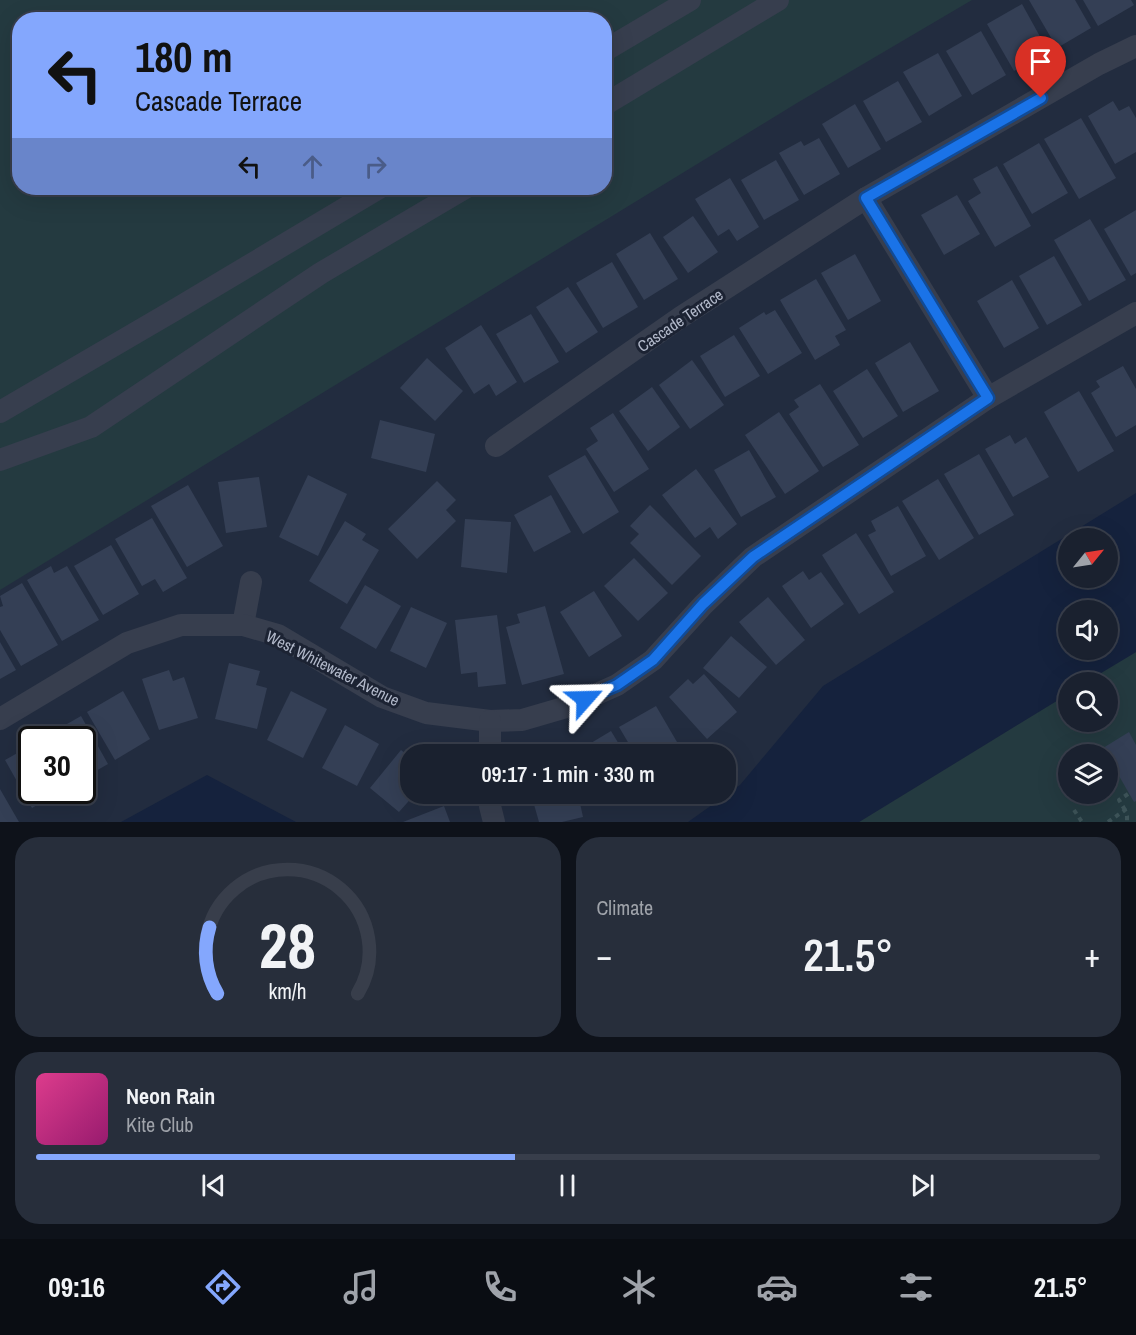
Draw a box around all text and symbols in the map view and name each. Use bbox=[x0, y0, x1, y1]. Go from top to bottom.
text: 180 m bbox=[135, 29, 233, 85]
icon: left bbox=[36, 36, 114, 114]
pin bbox=[1015, 36, 1066, 98]
icon: arrive bbox=[1024, 45, 1057, 78]
text: Cascade Terrace bbox=[135, 83, 302, 119]
icon: left bbox=[233, 150, 266, 183]
icon: ahead bbox=[296, 150, 329, 183]
icon: right bbox=[359, 150, 392, 183]
street label: Cascade Terrace bbox=[633, 283, 727, 357]
north arrow bbox=[1058, 528, 1118, 588]
map controls bbox=[1058, 528, 1118, 804]
button: sound bbox=[1058, 600, 1118, 660]
street label: West Whitewater Avenue bbox=[263, 625, 403, 711]
position arrow bbox=[553, 667, 617, 731]
button: search bbox=[1058, 672, 1118, 732]
speed limit sign: 30 bbox=[18, 726, 96, 804]
button: layers bbox=[1058, 744, 1118, 804]
text: 09:17 · 1 min · 330 m bbox=[481, 759, 655, 789]
text: Climate bbox=[597, 894, 653, 921]
text: 28 bbox=[259, 903, 316, 987]
text: 21.5° bbox=[803, 924, 893, 985]
text: − bbox=[597, 933, 612, 977]
text: + bbox=[1084, 933, 1100, 977]
text: km/h bbox=[269, 977, 307, 1006]
text: Neon Rain bbox=[126, 1081, 215, 1111]
text: Kite Club bbox=[126, 1111, 193, 1138]
icon: previous bbox=[197, 1169, 230, 1202]
icon: pause bbox=[551, 1169, 584, 1202]
icon: next bbox=[906, 1169, 939, 1202]
icon: directions bbox=[202, 1266, 244, 1308]
icon: music bbox=[340, 1266, 382, 1308]
icon: phone bbox=[479, 1266, 521, 1308]
icon: climate bbox=[618, 1266, 660, 1308]
icon: car bbox=[756, 1266, 798, 1308]
icon: filters bbox=[895, 1266, 937, 1308]
text: 09:16 bbox=[48, 1269, 105, 1305]
text: 21.5° bbox=[1034, 1269, 1088, 1305]

